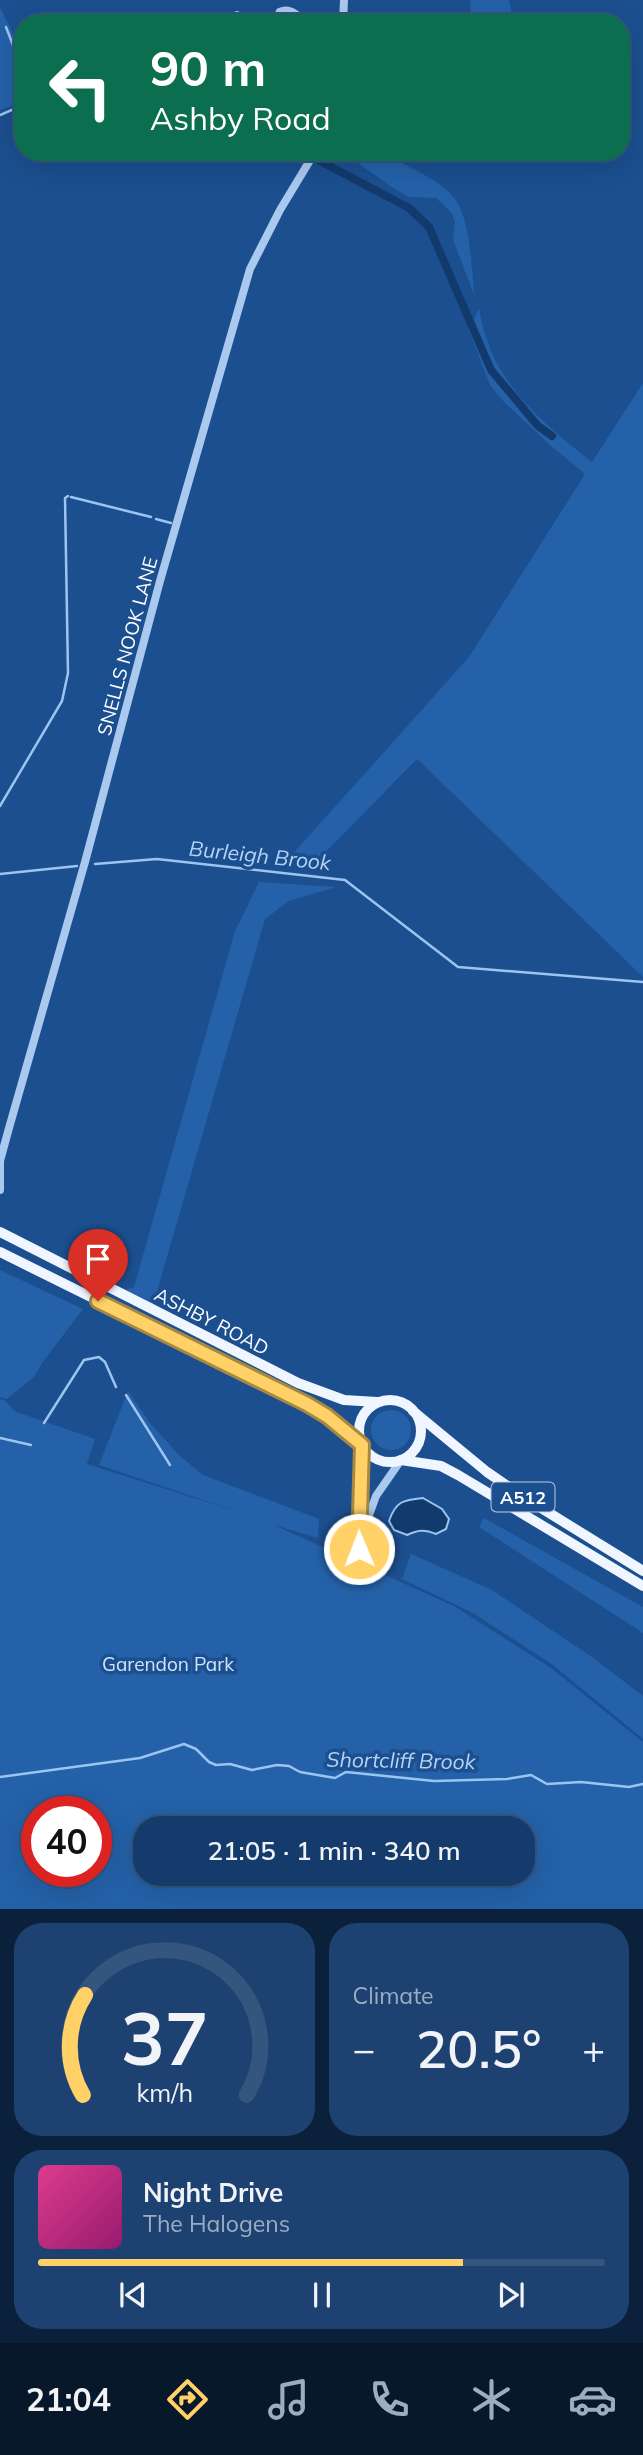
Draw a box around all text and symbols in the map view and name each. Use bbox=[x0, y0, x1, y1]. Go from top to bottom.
text: 90 m bbox=[150, 37, 266, 98]
icon: left bbox=[35, 42, 126, 133]
text: Ashby Road bbox=[150, 98, 331, 138]
street label: SNELLS NOOK LANE bbox=[92, 554, 162, 738]
water label: Burleigh Brook bbox=[188, 835, 333, 875]
pin bbox=[68, 1229, 128, 1301]
icon: arrive bbox=[79, 1240, 117, 1278]
street label: ASHBY ROAD bbox=[151, 1282, 273, 1360]
road number: A512 bbox=[491, 1482, 554, 1512]
position arrow bbox=[322, 1512, 396, 1586]
park label: Garendon Park bbox=[102, 1652, 234, 1676]
water label: Shortcliff Brook bbox=[326, 1746, 477, 1774]
speed limit sign: 40 bbox=[21, 1796, 112, 1887]
text: 21:05 · 1 min · 340 m bbox=[207, 1834, 461, 1867]
text: Climate bbox=[353, 1981, 434, 2010]
text: 37 bbox=[121, 1993, 208, 2084]
text: 20.5° bbox=[416, 2016, 541, 2081]
text: − bbox=[353, 2025, 375, 2073]
text: + bbox=[582, 2025, 605, 2073]
text: km/h bbox=[136, 2077, 193, 2108]
text: Night Drive bbox=[143, 2176, 283, 2209]
text: The Halogens bbox=[143, 2209, 290, 2238]
icon: previous bbox=[114, 2276, 152, 2314]
icon: pause bbox=[303, 2276, 341, 2314]
icon: next bbox=[492, 2276, 530, 2314]
icon: directions bbox=[163, 2375, 212, 2424]
icon: music bbox=[264, 2375, 313, 2424]
icon: phone bbox=[365, 2375, 414, 2424]
icon: climate bbox=[467, 2375, 516, 2424]
icon: car bbox=[568, 2375, 617, 2424]
text: 21:04 bbox=[26, 2379, 111, 2419]

